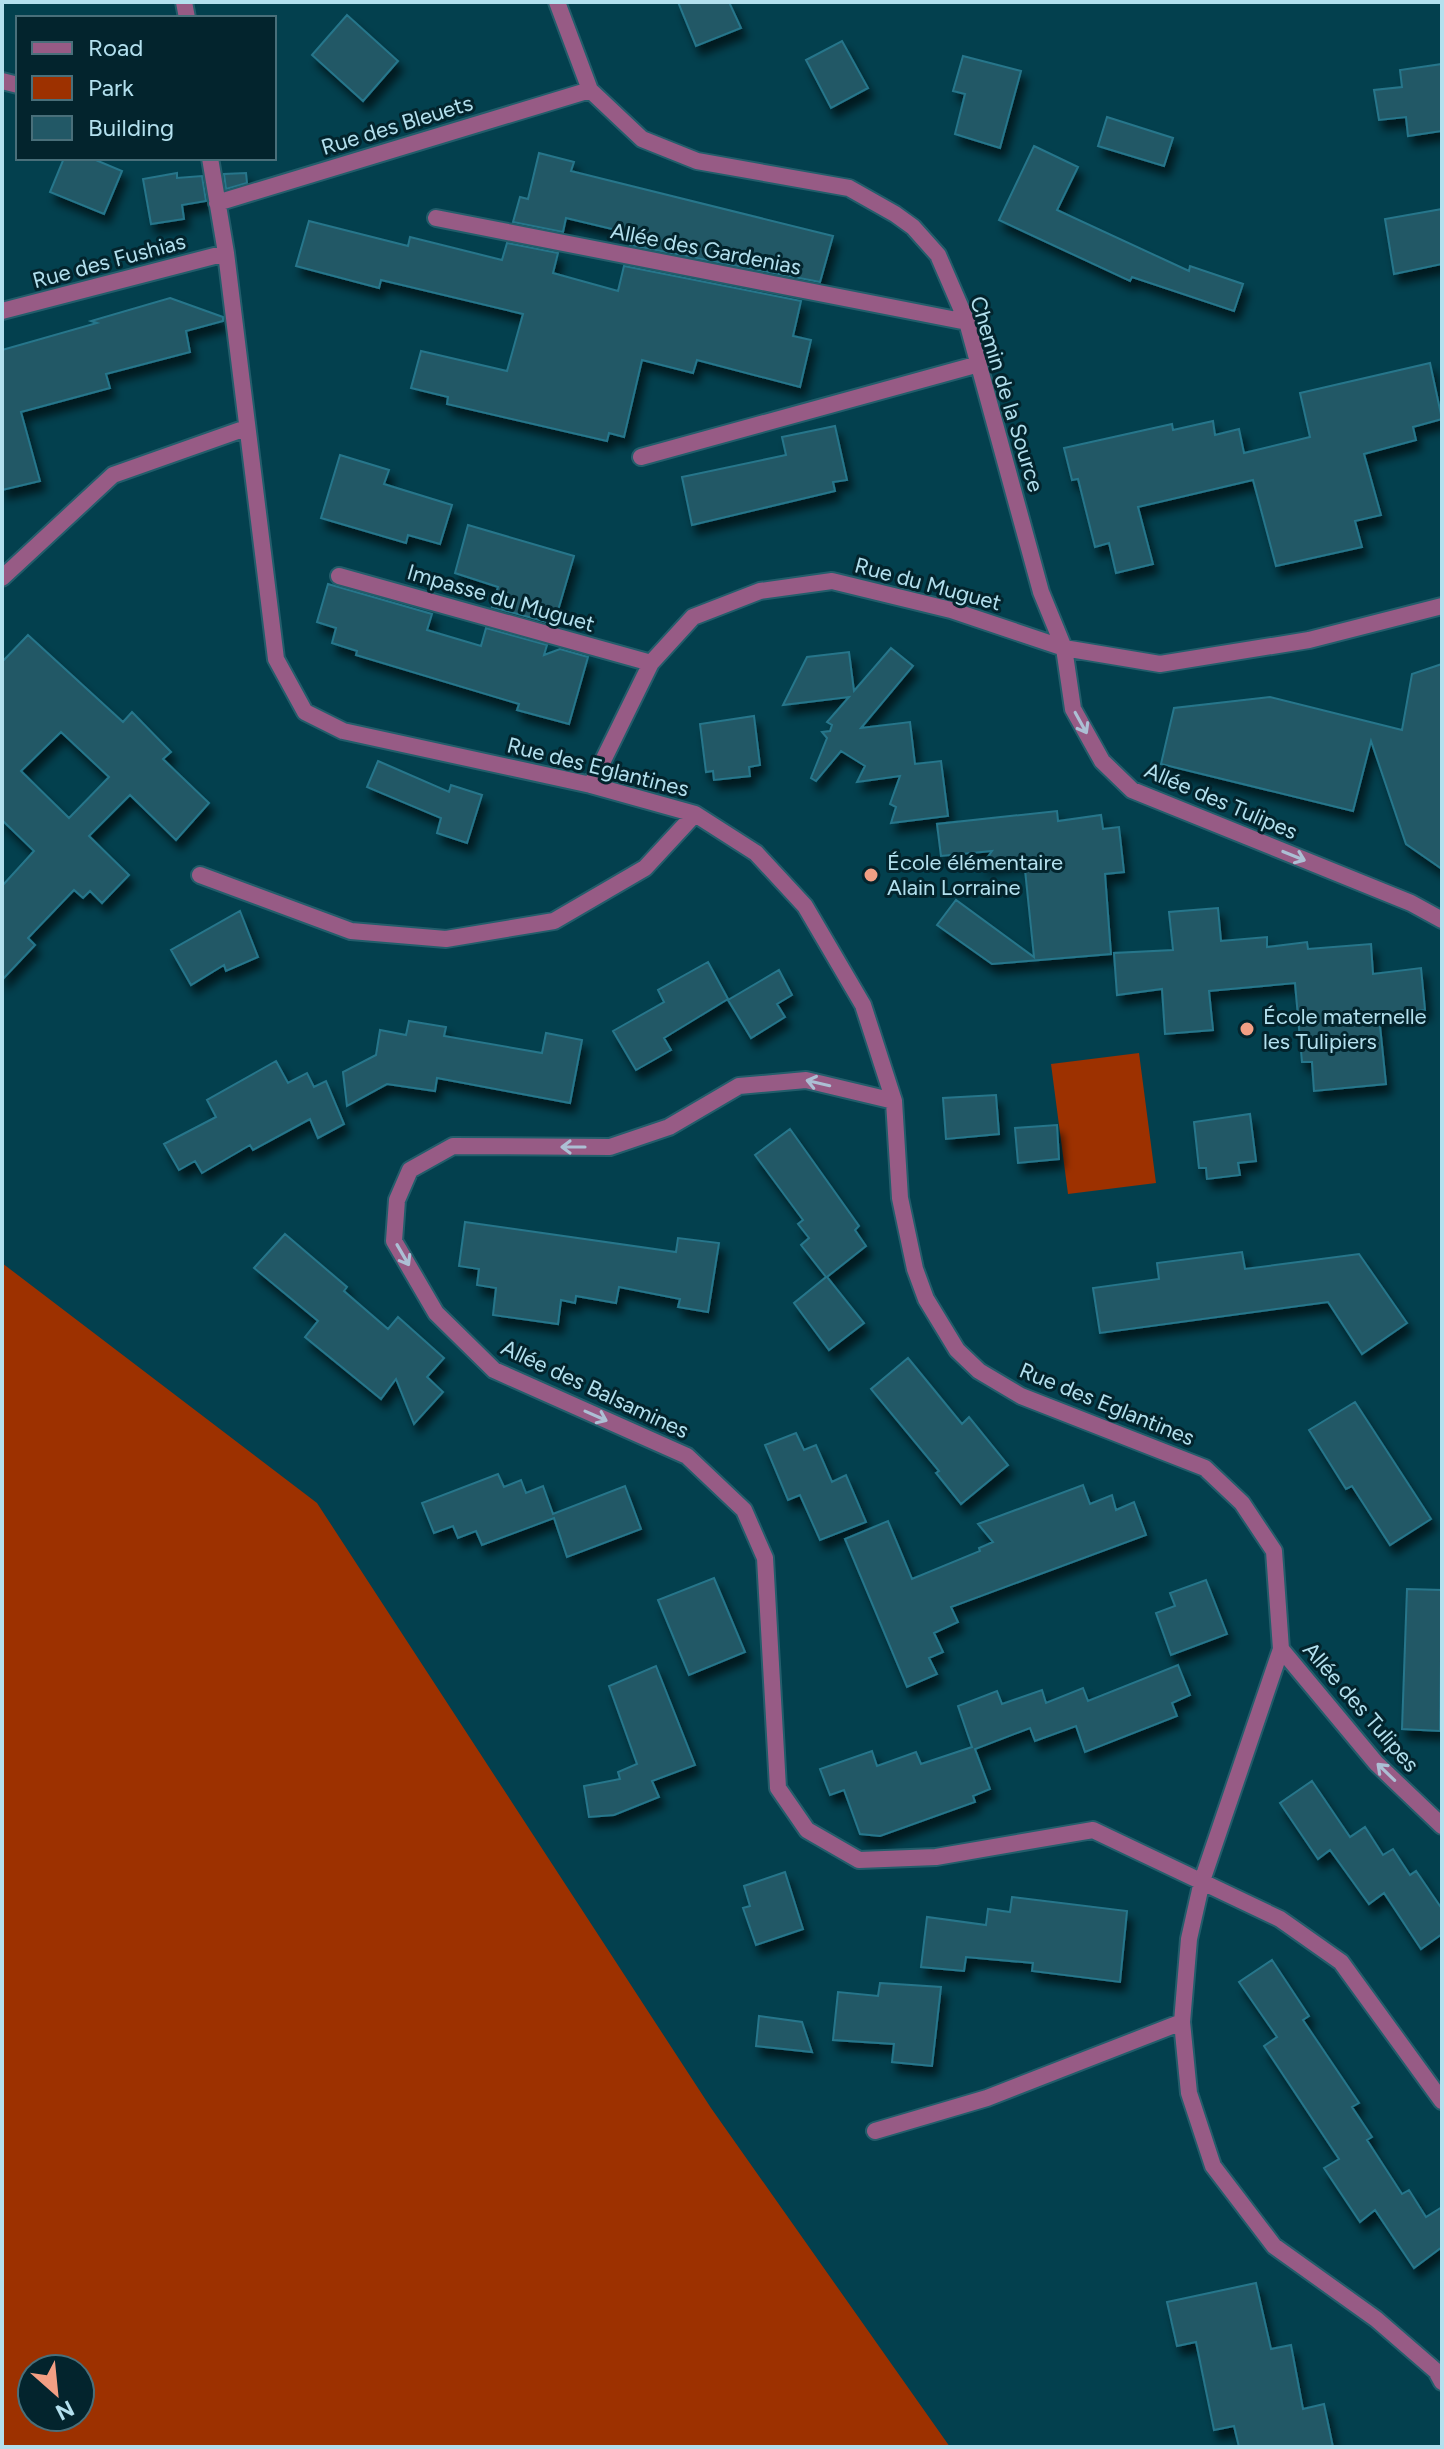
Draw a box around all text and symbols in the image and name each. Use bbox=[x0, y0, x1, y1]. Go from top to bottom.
legend bbox=[16, 16, 276, 160]
text: Road bbox=[88, 33, 143, 62]
text: Park bbox=[88, 73, 134, 102]
street label: Rue des Bleuets bbox=[318, 89, 476, 161]
text: Building bbox=[88, 113, 174, 142]
street label: Allée des Gardenias bbox=[608, 217, 804, 281]
street label: Rue des Fushias bbox=[30, 228, 188, 294]
street label: Chemin de la Source bbox=[964, 293, 1050, 495]
street label: Rue du Muguet bbox=[852, 551, 1004, 617]
street label: Impasse du Muguet bbox=[404, 558, 598, 638]
one-way arrow bbox=[1073, 711, 1089, 734]
street label: Rue des Eglantines bbox=[504, 731, 692, 803]
street label: Allée des Tulipes bbox=[1141, 757, 1301, 845]
place label: École élémentaire Alain Lorraine bbox=[887, 849, 1063, 901]
one-way arrow bbox=[1281, 849, 1306, 864]
marker: École élémentaire Alain Lorraine bbox=[862, 866, 880, 884]
place label: École maternelle les Tulipiers bbox=[1263, 1003, 1427, 1055]
marker: École maternelle les Tulipiers bbox=[1238, 1020, 1256, 1038]
one-way arrow bbox=[805, 1075, 831, 1090]
one-way arrow bbox=[560, 1139, 587, 1155]
one-way arrow bbox=[396, 1243, 411, 1267]
street label: Allée des Balsamines bbox=[497, 1334, 693, 1444]
street label: Rue des Eglantines bbox=[1016, 1357, 1198, 1451]
one-way arrow bbox=[583, 1409, 608, 1424]
street label: Allée des Tulipes bbox=[1297, 1637, 1425, 1777]
one-way arrow bbox=[1376, 1763, 1396, 1782]
north arrow bbox=[16, 2353, 96, 2433]
text: N bbox=[51, 2394, 79, 2426]

